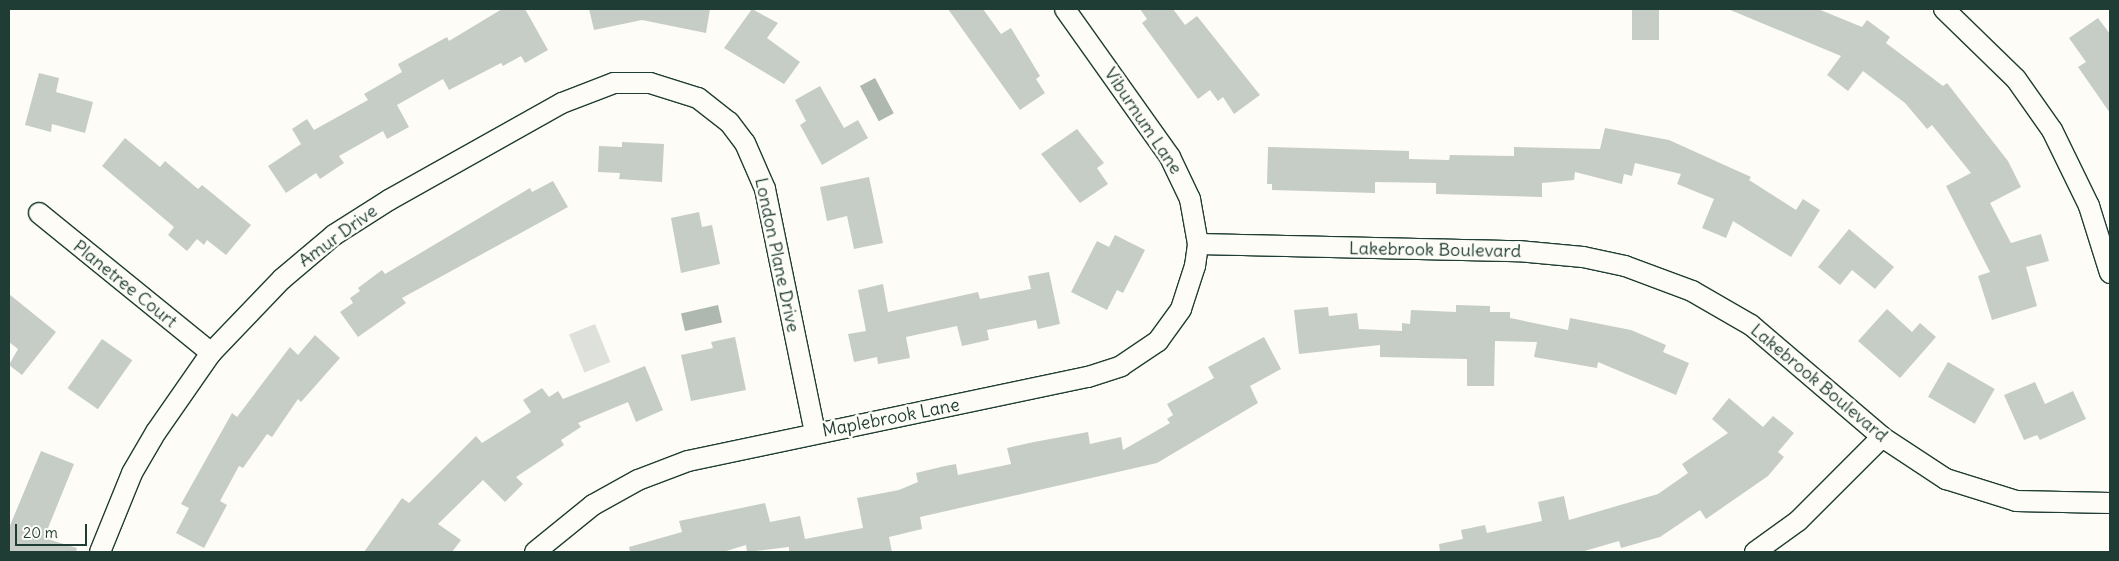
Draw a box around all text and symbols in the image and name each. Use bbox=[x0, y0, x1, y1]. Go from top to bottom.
street label: Viburnum Lane bbox=[1099, 64, 1187, 178]
street label: London Plane Drive bbox=[750, 176, 804, 334]
street label: Amur Drive bbox=[294, 200, 382, 272]
street label: Planetree Court bbox=[69, 235, 181, 333]
street label: Lakebrook Boulevard bbox=[1349, 238, 1521, 262]
street label: Lakebrook Boulevard bbox=[1746, 319, 1892, 447]
street label: Maplebrook Lane bbox=[820, 394, 962, 442]
scale bar bbox=[18, 514, 90, 546]
text: 20 m bbox=[23, 523, 58, 542]

